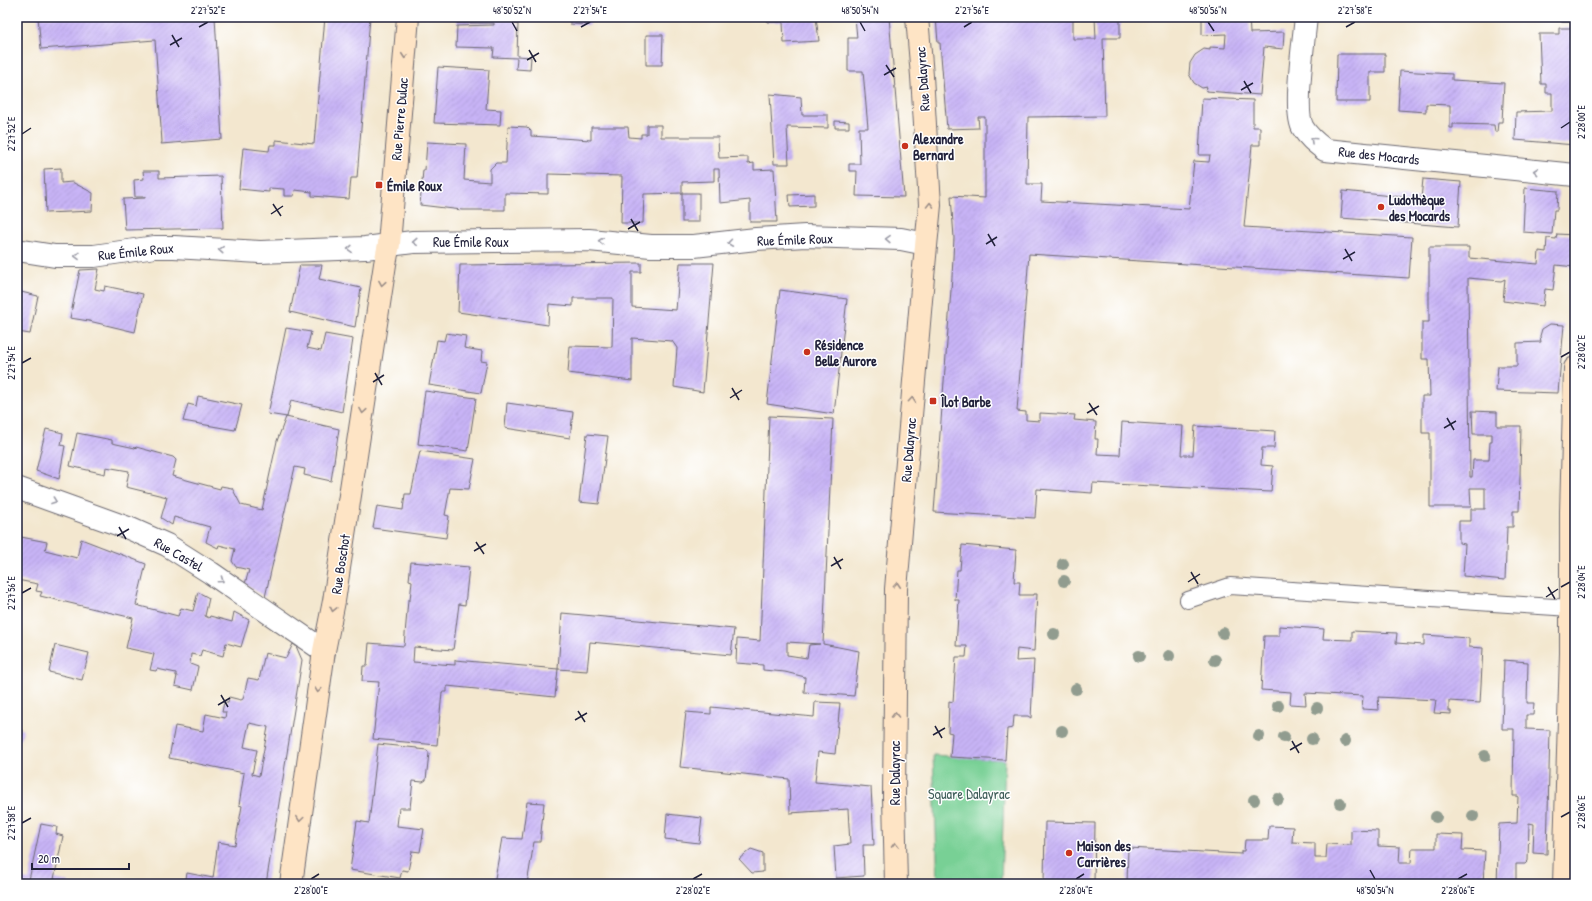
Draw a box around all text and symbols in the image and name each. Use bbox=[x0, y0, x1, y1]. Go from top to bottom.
text: 2°27'52"E bbox=[191, 4, 226, 17]
text: 48°50'52"N bbox=[493, 4, 531, 17]
text: 2°27'54"E bbox=[573, 4, 607, 17]
text: 48°50'54"N bbox=[841, 4, 879, 17]
text: 2°27'56"E bbox=[955, 4, 990, 17]
text: 48°50'56"N bbox=[1189, 4, 1227, 17]
text: 2°27'58"E bbox=[1338, 4, 1373, 17]
street label: Rue Dalayrac bbox=[910, 46, 935, 112]
one-way arrow bbox=[400, 53, 409, 59]
street label: Rue Pierre Dulac bbox=[386, 76, 412, 161]
text: 2°28'00"E bbox=[1575, 104, 1588, 139]
text: 2°27'52"E bbox=[5, 116, 18, 151]
place label: Alexandre Bernard bbox=[913, 129, 964, 164]
one-way arrow bbox=[1310, 137, 1318, 145]
marker: Alexandre Bernard bbox=[900, 141, 910, 151]
street label: Rue des Mocards bbox=[1337, 141, 1421, 169]
one-way arrow bbox=[1533, 167, 1539, 176]
place label: Émile Roux bbox=[387, 176, 442, 195]
marker: Émile Roux bbox=[374, 180, 384, 190]
place label: Ludothèque des Mocards bbox=[1389, 190, 1450, 225]
one-way arrow bbox=[926, 202, 934, 208]
marker: Ludothèque des Mocards bbox=[1376, 202, 1386, 212]
street label: Rue Émile Roux bbox=[757, 228, 833, 250]
street label: Rue Émile Roux bbox=[433, 232, 509, 251]
one-way arrow bbox=[885, 235, 891, 243]
one-way arrow bbox=[597, 237, 604, 246]
street label: Rue Émile Roux bbox=[97, 238, 175, 264]
one-way arrow bbox=[412, 238, 418, 246]
one-way arrow bbox=[727, 238, 733, 247]
one-way arrow bbox=[347, 244, 353, 253]
one-way arrow bbox=[217, 245, 224, 254]
one-way arrow bbox=[74, 252, 80, 260]
one-way arrow bbox=[378, 280, 387, 286]
text: 2°28'02"E bbox=[1575, 334, 1588, 369]
place label: Résidence Belle Aurore bbox=[815, 335, 877, 370]
text: 2°27'54"E bbox=[5, 346, 18, 380]
marker: Résidence Belle Aurore bbox=[802, 347, 812, 357]
place label: Îlot Barbe bbox=[940, 392, 991, 411]
marker: Îlot Barbe bbox=[928, 396, 938, 406]
one-way arrow bbox=[908, 397, 917, 403]
one-way arrow bbox=[359, 408, 368, 414]
street label: Rue Dalayrac bbox=[896, 417, 921, 483]
one-way arrow bbox=[50, 497, 57, 505]
street label: Rue Castel bbox=[151, 532, 207, 576]
street label: Rue Boschot bbox=[326, 532, 354, 595]
text: 2°28'04"E bbox=[1575, 565, 1588, 599]
text: 2°27'56"E bbox=[5, 575, 18, 610]
one-way arrow bbox=[217, 575, 224, 583]
one-way arrow bbox=[892, 582, 901, 588]
one-way arrow bbox=[329, 606, 337, 612]
one-way arrow bbox=[314, 687, 323, 693]
one-way arrow bbox=[891, 712, 899, 718]
street label: Rue Dalayrac bbox=[885, 740, 905, 805]
park label: Square Dalayrac bbox=[928, 784, 1010, 804]
text: 2°28'06"E bbox=[1575, 795, 1588, 829]
text: 2°27'58"E bbox=[5, 805, 18, 840]
one-way arrow bbox=[296, 816, 305, 822]
place label: Maison des Carrières bbox=[1077, 836, 1132, 871]
one-way arrow bbox=[891, 842, 899, 848]
scale bar bbox=[32, 845, 129, 871]
marker: Maison des Carrières bbox=[1064, 848, 1074, 858]
text: 20 m bbox=[38, 850, 60, 867]
text: 2°28'00"E bbox=[294, 884, 329, 897]
text: 2°28'02"E bbox=[676, 884, 711, 897]
text: 2°28'04"E bbox=[1059, 884, 1093, 897]
text: 48°50'54"N bbox=[1356, 884, 1394, 897]
text: 2°28'06"E bbox=[1441, 884, 1475, 897]

